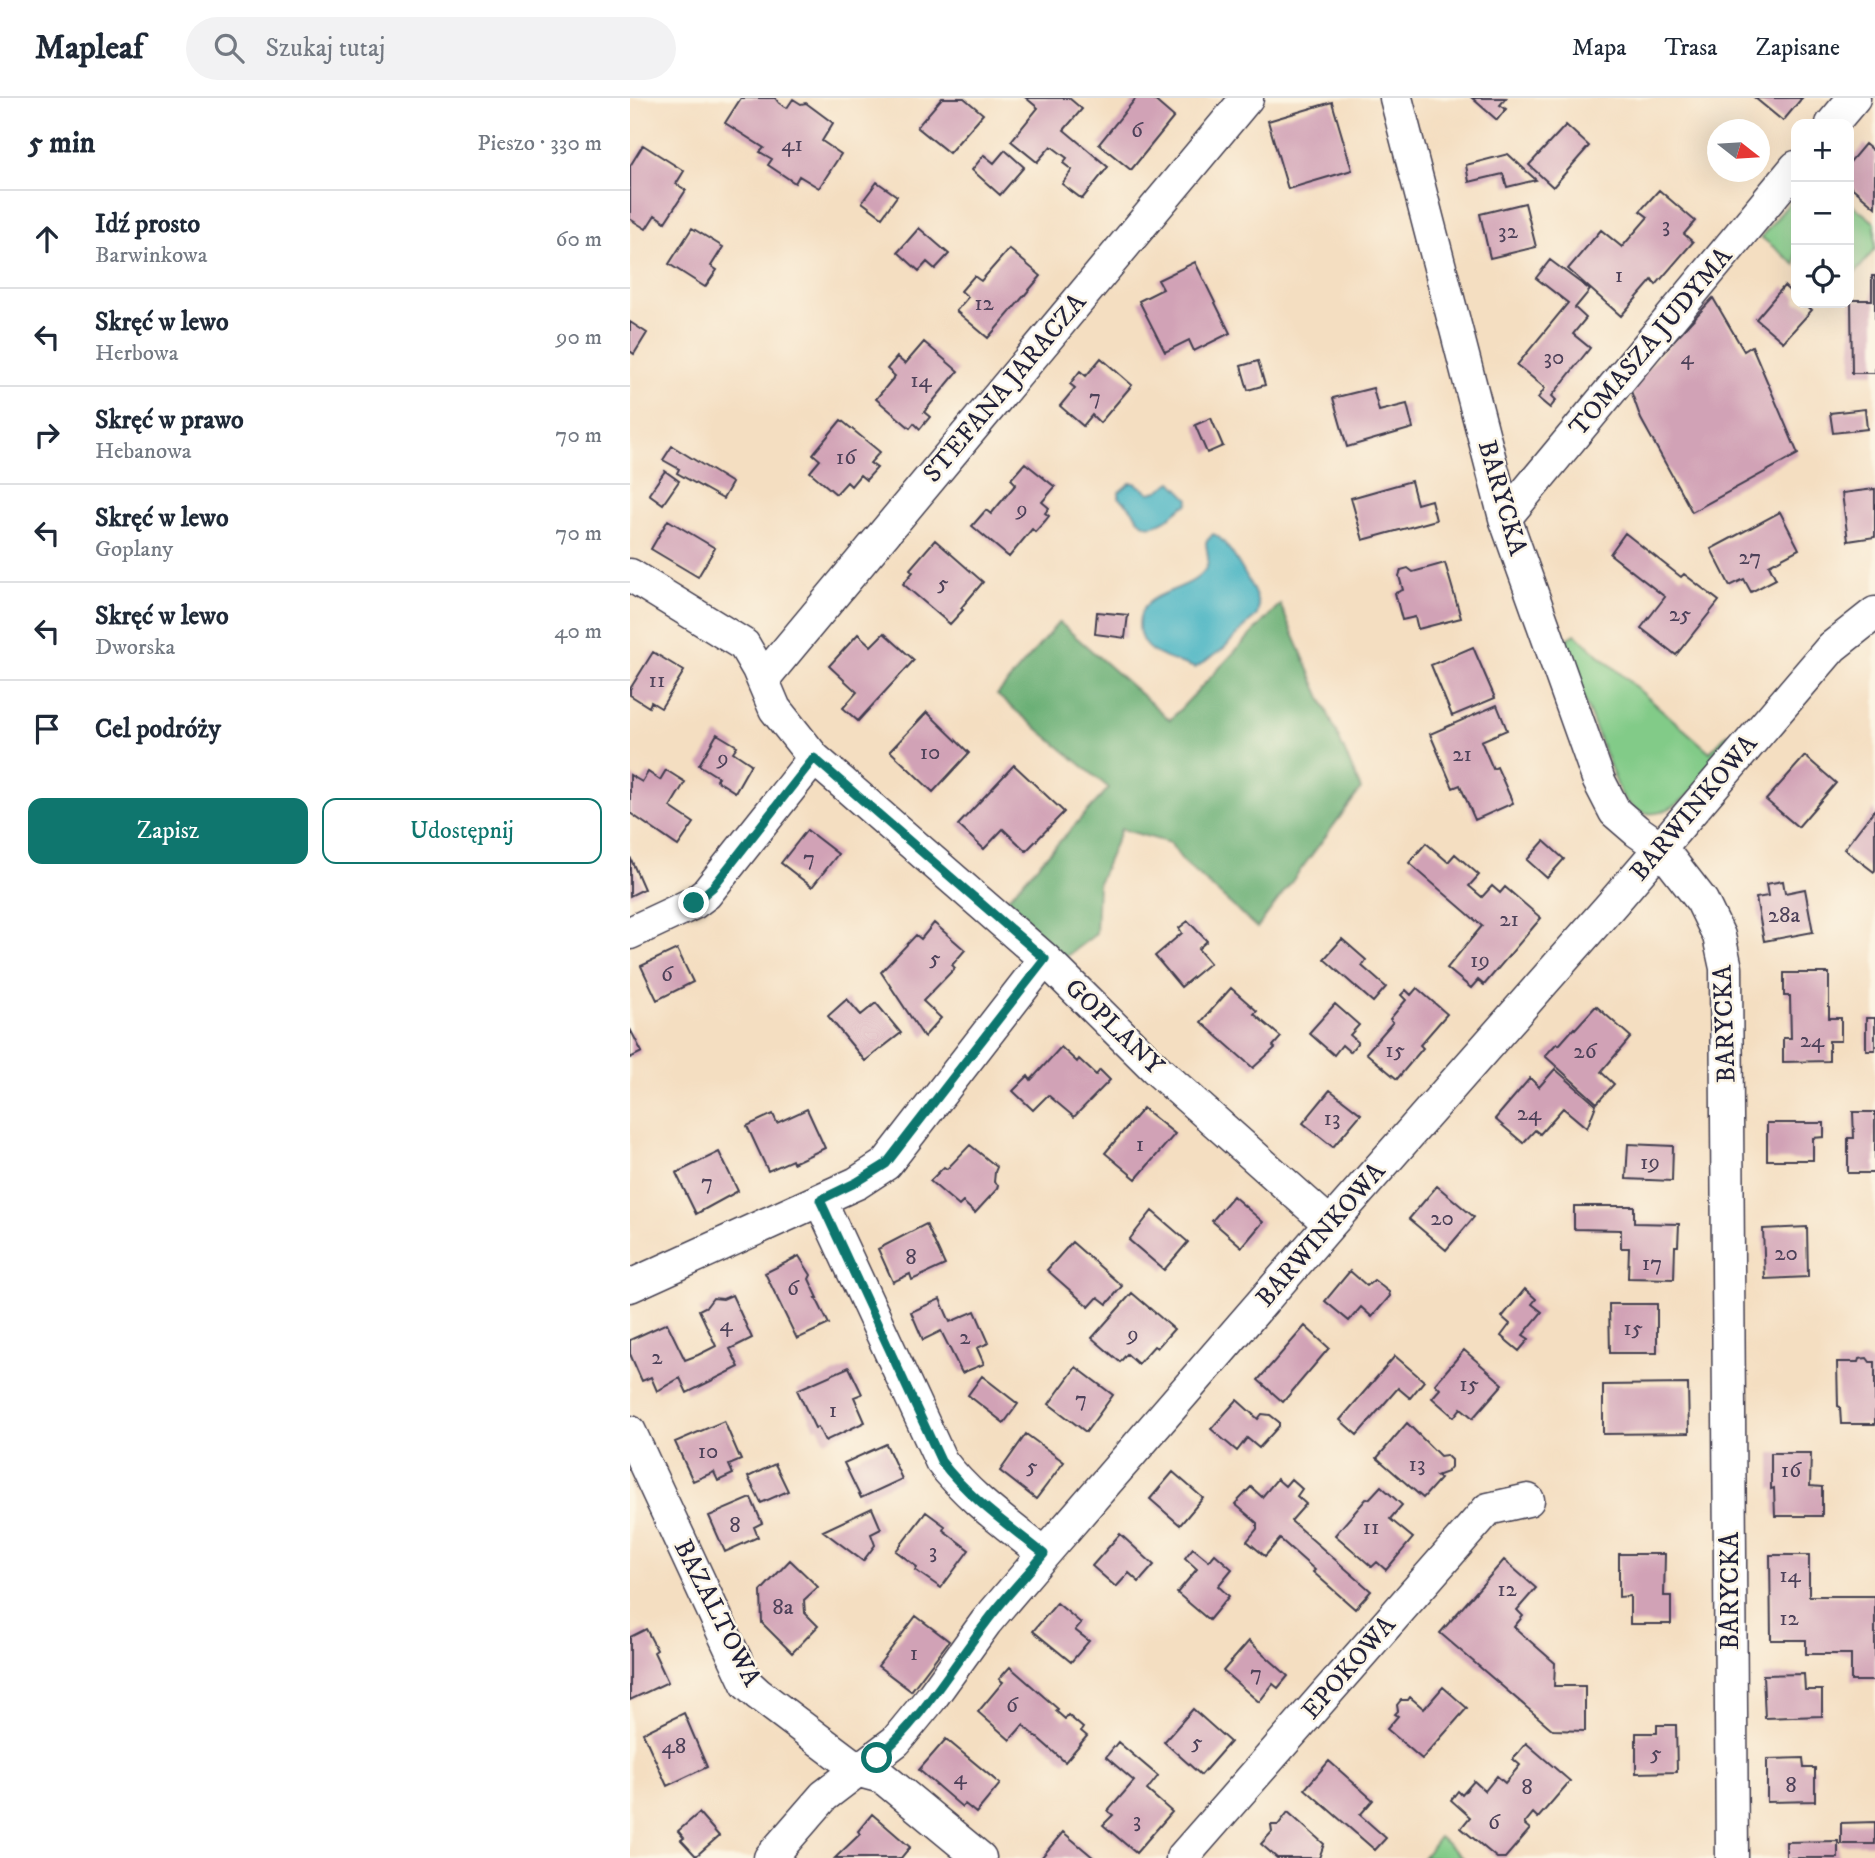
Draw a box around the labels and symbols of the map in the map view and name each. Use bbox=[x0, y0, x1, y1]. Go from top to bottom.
house number: 6 bbox=[1131, 116, 1144, 145]
north arrow bbox=[1707, 119, 1770, 182]
house number: 41 bbox=[781, 130, 803, 159]
house number: 3 bbox=[1662, 211, 1670, 240]
house number: 32 bbox=[1498, 217, 1519, 246]
street label: TOMASZA JUDYMA bbox=[1562, 240, 1740, 443]
house number: 1 bbox=[1615, 261, 1623, 290]
street label: STEFANA JARACZA bbox=[916, 286, 1094, 489]
house number: 12 bbox=[974, 289, 995, 318]
house number: 30 bbox=[1544, 343, 1564, 372]
house number: 4 bbox=[1680, 343, 1694, 372]
house number: 14 bbox=[910, 366, 933, 395]
house number: 7 bbox=[1089, 383, 1101, 412]
street label: BARYCKA bbox=[1470, 437, 1534, 560]
house number: 16 bbox=[836, 443, 857, 472]
house number: 9 bbox=[1015, 495, 1028, 524]
house number: 27 bbox=[1739, 543, 1761, 572]
house number: 5 bbox=[937, 569, 949, 598]
house number: 25 bbox=[1669, 600, 1691, 629]
house number: 11 bbox=[649, 666, 665, 695]
street label: BARWINKOWA bbox=[1623, 728, 1765, 888]
house number: 10 bbox=[920, 738, 940, 767]
house number: 21 bbox=[1452, 740, 1472, 769]
house number: 9 bbox=[716, 744, 729, 773]
house number: 7 bbox=[803, 844, 815, 873]
route end bbox=[678, 887, 709, 918]
house number: 28a bbox=[1768, 901, 1801, 930]
house number: 21 bbox=[1499, 905, 1519, 934]
house number: 5 bbox=[929, 944, 941, 973]
house number: 19 bbox=[1470, 946, 1490, 975]
house number: 6 bbox=[661, 960, 674, 989]
street label: BARYCKA bbox=[1706, 964, 1744, 1084]
street label: GOPLANY bbox=[1058, 972, 1171, 1083]
house number: 24 bbox=[1800, 1026, 1825, 1055]
house number: 15 bbox=[1385, 1036, 1405, 1065]
house number: 26 bbox=[1573, 1037, 1598, 1066]
house number: 24 bbox=[1517, 1099, 1542, 1128]
house number: 13 bbox=[1323, 1104, 1341, 1133]
house number: 1 bbox=[1136, 1130, 1144, 1159]
house number: 19 bbox=[1640, 1148, 1660, 1177]
street label: BARWINKOWA bbox=[1249, 1156, 1393, 1314]
house number: 7 bbox=[701, 1168, 713, 1197]
house number: 20 bbox=[1430, 1204, 1454, 1233]
house number: 20 bbox=[1774, 1239, 1798, 1268]
house number: 8 bbox=[905, 1243, 917, 1272]
house number: 17 bbox=[1642, 1249, 1662, 1278]
house number: 6 bbox=[787, 1274, 800, 1303]
house number: 4 bbox=[719, 1310, 733, 1339]
house number: 15 bbox=[1623, 1314, 1643, 1343]
house number: 9 bbox=[1126, 1320, 1139, 1349]
house number: 2 bbox=[959, 1323, 971, 1352]
house number: 2 bbox=[651, 1343, 663, 1372]
house number: 15 bbox=[1459, 1370, 1479, 1399]
house number: 7 bbox=[1075, 1385, 1087, 1414]
house number: 1 bbox=[829, 1396, 837, 1425]
house number: 10 bbox=[698, 1437, 718, 1466]
house number: 13 bbox=[1408, 1450, 1426, 1479]
house number: 5 bbox=[1026, 1452, 1038, 1481]
house number: 16 bbox=[1781, 1456, 1802, 1485]
house number: 8 bbox=[729, 1511, 741, 1540]
house number: 11 bbox=[1363, 1513, 1379, 1542]
street label: BARYCKA bbox=[1714, 1531, 1747, 1650]
street label: BAZALTOWA bbox=[666, 1534, 768, 1692]
house number: 3 bbox=[929, 1537, 937, 1566]
house number: 14 bbox=[1779, 1561, 1802, 1590]
house number: 12 bbox=[1497, 1575, 1518, 1604]
house number: 8a bbox=[772, 1593, 794, 1622]
house number: 12 bbox=[1779, 1604, 1800, 1633]
street label: EPOKOWA bbox=[1295, 1609, 1403, 1727]
house number: 1 bbox=[910, 1639, 918, 1668]
house number: 7 bbox=[1250, 1659, 1262, 1688]
house number: 6 bbox=[1006, 1691, 1019, 1720]
house number: 5 bbox=[1191, 1728, 1203, 1757]
house number: 48 bbox=[662, 1732, 686, 1761]
house number: 5 bbox=[1650, 1739, 1662, 1768]
route start bbox=[861, 1742, 892, 1773]
house number: 4 bbox=[953, 1763, 967, 1792]
house number: 8 bbox=[1785, 1771, 1797, 1800]
house number: 8 bbox=[1521, 1773, 1533, 1802]
house number: 3 bbox=[1133, 1806, 1141, 1835]
house number: 6 bbox=[1488, 1808, 1501, 1837]

